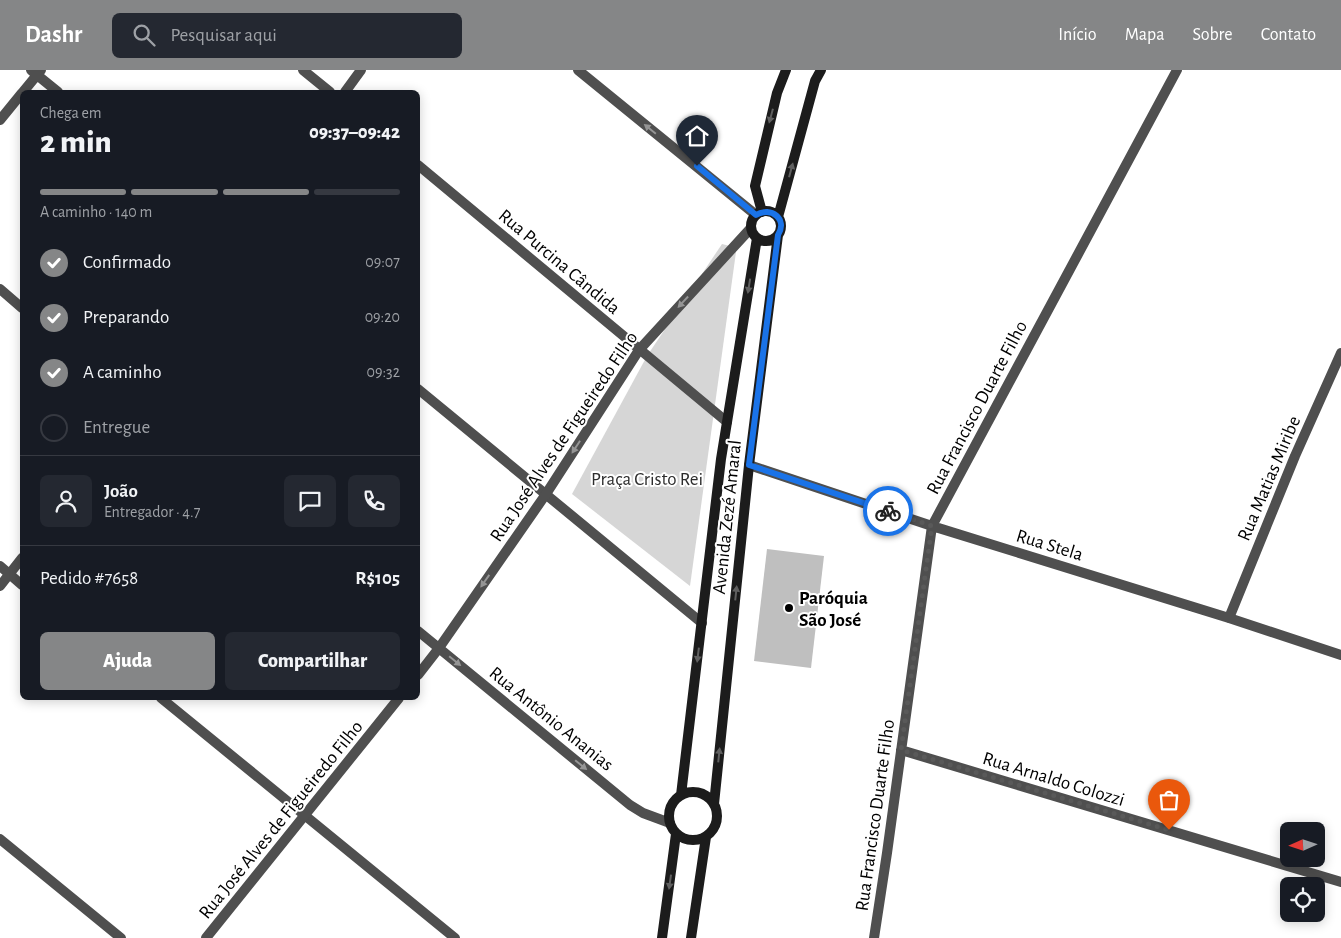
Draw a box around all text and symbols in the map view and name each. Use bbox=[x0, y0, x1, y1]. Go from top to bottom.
search box bbox=[112, 13, 462, 58]
icon: search bbox=[130, 21, 158, 49]
text: Dashr bbox=[25, 23, 82, 47]
text: Pesquisar aqui bbox=[170, 26, 277, 45]
text: Início bbox=[1058, 26, 1097, 44]
text: Mapa bbox=[1125, 26, 1165, 44]
text: Sobre bbox=[1193, 26, 1233, 44]
text: Contato bbox=[1261, 26, 1316, 44]
text: Chega em bbox=[40, 105, 102, 121]
one-way arrow bbox=[767, 109, 775, 124]
pin bbox=[676, 115, 718, 166]
icon: home bbox=[683, 122, 711, 150]
text: 09:37–09:42 bbox=[309, 123, 400, 142]
one-way arrow bbox=[644, 123, 657, 134]
text: 2 min bbox=[40, 126, 112, 158]
one-way arrow bbox=[787, 162, 795, 178]
text: A caminho · 140 m bbox=[40, 204, 152, 220]
street label: Rua Purcina Cândida bbox=[495, 206, 624, 318]
icon: check bbox=[40, 249, 68, 277]
text: Confirmado bbox=[83, 253, 171, 272]
text: 09:07 bbox=[365, 254, 400, 270]
one-way arrow bbox=[745, 278, 753, 294]
one-way arrow bbox=[677, 296, 689, 308]
icon: check bbox=[40, 304, 68, 332]
text: Preparando bbox=[83, 308, 169, 327]
text: 09:20 bbox=[365, 309, 400, 325]
street label: Rua Francisco Duarte Filho bbox=[924, 318, 1031, 498]
street label: Rua José Alves de Figueiredo Filho bbox=[487, 328, 642, 545]
icon: check bbox=[40, 359, 68, 387]
text: A caminho bbox=[83, 363, 162, 382]
text: 09:32 bbox=[366, 364, 400, 380]
street label: Rua Matias Miribe bbox=[1234, 413, 1304, 544]
text: Entregue bbox=[83, 418, 150, 437]
street label: Avenida Zezé Amaral bbox=[710, 439, 745, 595]
one-way arrow bbox=[572, 440, 581, 453]
park label: Praça Cristo Rei bbox=[591, 470, 703, 489]
button: person bbox=[40, 475, 92, 527]
button: chat bbox=[284, 475, 336, 527]
button: phone bbox=[348, 475, 400, 527]
text: João bbox=[104, 482, 138, 501]
courier bbox=[863, 486, 913, 536]
icon: bike bbox=[874, 497, 902, 525]
text: Entregador · 4.7 bbox=[104, 504, 200, 520]
street label: Rua Stela bbox=[1014, 526, 1085, 565]
text: Pedido #7658 bbox=[40, 569, 138, 588]
text: R$105 bbox=[355, 569, 400, 588]
one-way arrow bbox=[480, 574, 490, 588]
one-way arrow bbox=[732, 585, 740, 601]
place label: Paróquia São José bbox=[799, 589, 868, 630]
marker: Paróquia São José bbox=[783, 602, 795, 614]
button: Ajuda bbox=[40, 632, 215, 690]
button: Compartilhar bbox=[225, 632, 400, 690]
one-way arrow bbox=[694, 647, 702, 663]
one-way arrow bbox=[449, 656, 462, 667]
street label: Rua Antônio Ananias bbox=[485, 663, 617, 775]
street label: Rua José Alves de Figueiredo Filho bbox=[196, 717, 367, 923]
street label: Rua Francisco Duarte Filho bbox=[853, 718, 898, 912]
one-way arrow bbox=[715, 747, 723, 763]
street label: Rua Arnaldo Colozzi bbox=[980, 749, 1127, 810]
one-way arrow bbox=[574, 759, 587, 770]
pin bbox=[1148, 779, 1190, 830]
icon: bag bbox=[1155, 786, 1183, 814]
north arrow bbox=[1280, 822, 1325, 868]
map controls bbox=[1280, 822, 1325, 922]
one-way arrow bbox=[666, 874, 674, 890]
button: locate bbox=[1280, 877, 1325, 922]

